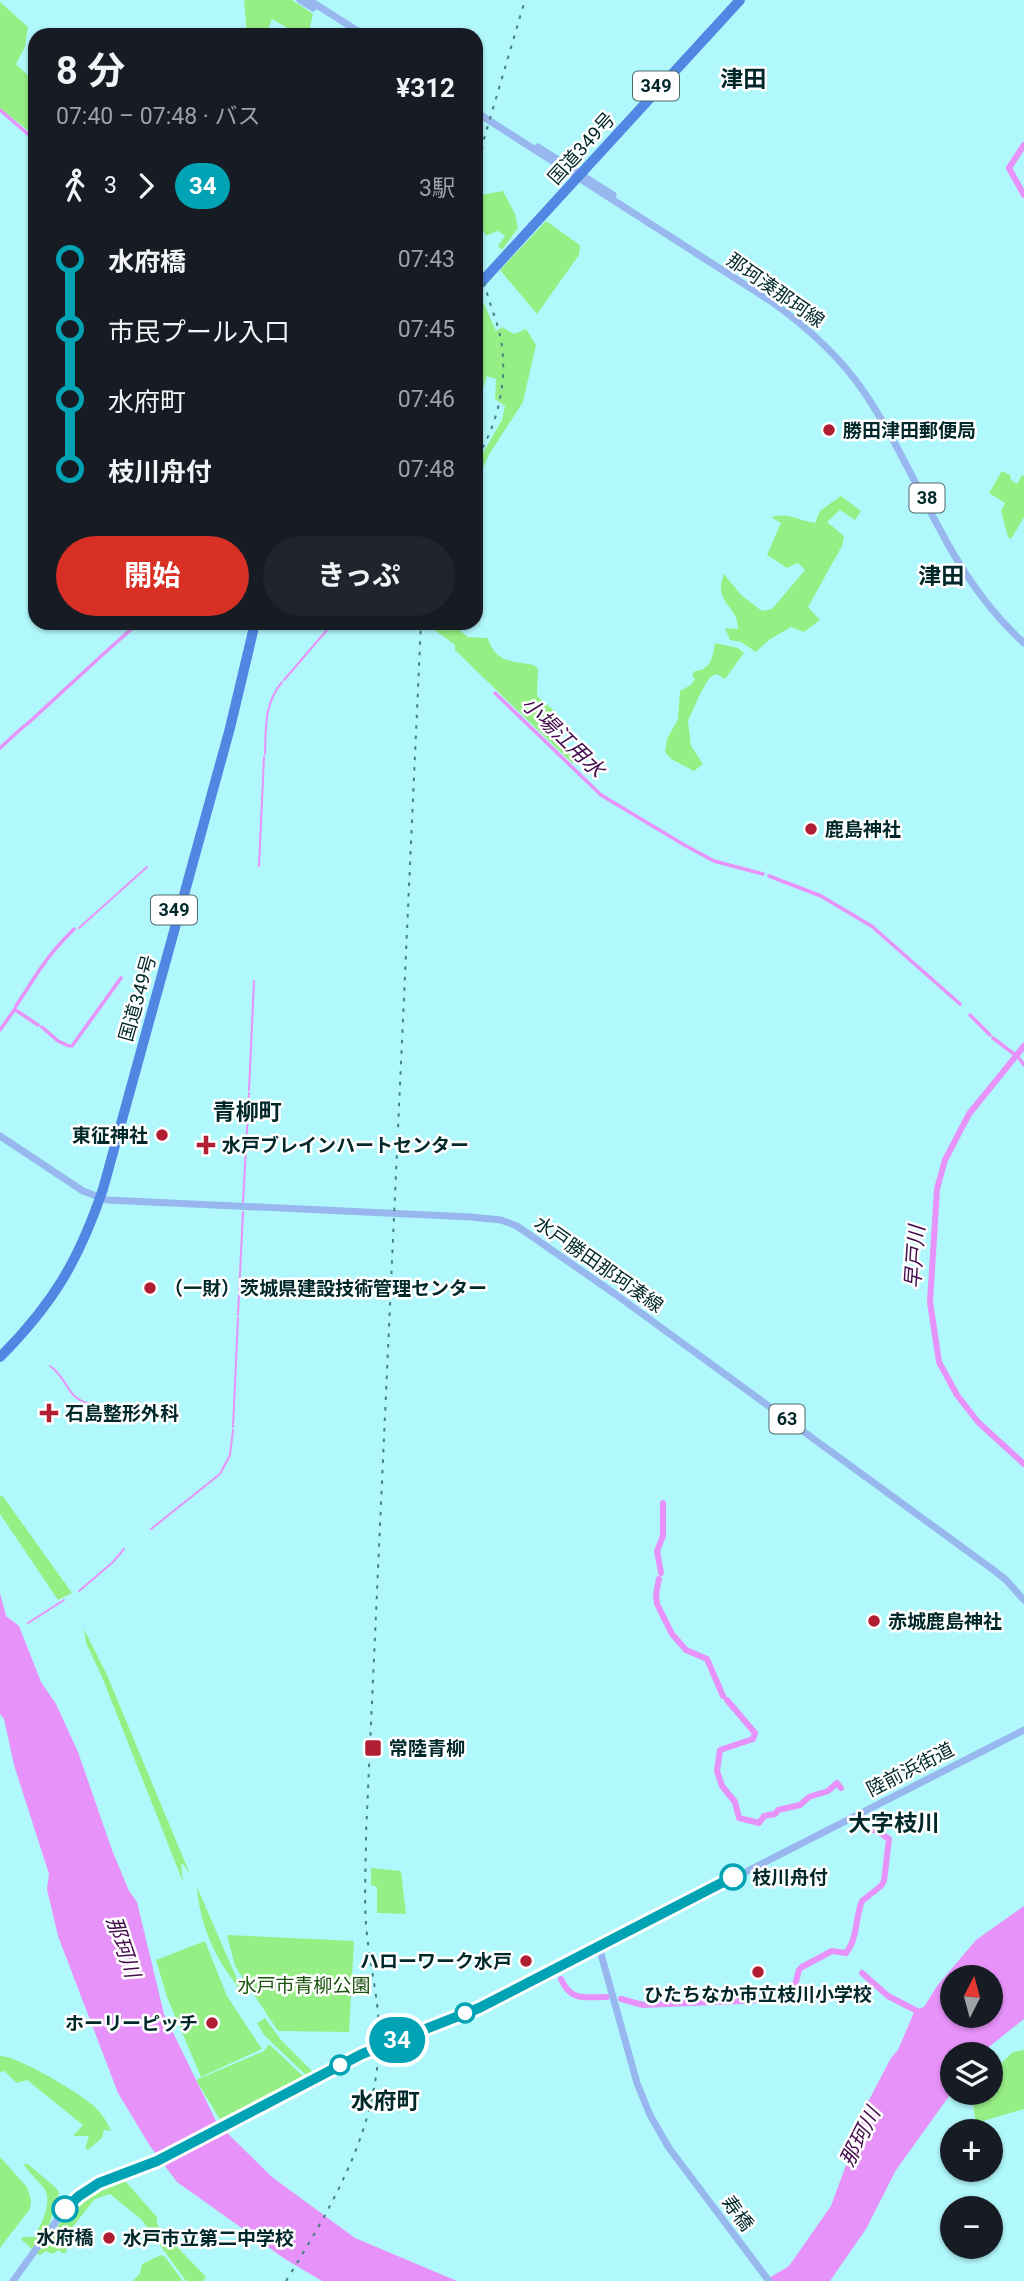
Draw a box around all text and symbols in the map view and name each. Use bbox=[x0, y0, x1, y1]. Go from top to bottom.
text: 8 分 bbox=[56, 49, 125, 93]
district label: 津田 bbox=[720, 66, 766, 93]
road number: 349 bbox=[633, 72, 679, 100]
text: ¥312 bbox=[396, 73, 455, 103]
text: 07:40 – 07:48 · バス bbox=[56, 103, 260, 130]
street label: 国道349号 bbox=[543, 108, 620, 189]
icon: walk bbox=[56, 167, 94, 205]
icon: forward bbox=[127, 167, 165, 205]
text: 3 bbox=[104, 172, 117, 199]
text: 34 bbox=[189, 172, 216, 200]
text: 3駅 bbox=[419, 175, 455, 202]
text: 07:43 bbox=[398, 246, 455, 273]
text: 水府橋 bbox=[108, 247, 186, 277]
street label: 那珂湊那珂線 bbox=[722, 248, 829, 333]
text: 07:45 bbox=[398, 316, 455, 343]
text: 市民プール入口 bbox=[108, 317, 290, 347]
text: 07:46 bbox=[398, 386, 455, 413]
text: 水府町 bbox=[108, 387, 186, 417]
place label: 勝田津田郵便局 bbox=[843, 419, 976, 442]
marker: 勝田津田郵便局 bbox=[821, 422, 837, 438]
text: 07:48 bbox=[398, 456, 455, 483]
text: 枝川舟付 bbox=[108, 457, 212, 487]
road number: 38 bbox=[909, 484, 944, 512]
button: 開始 bbox=[56, 536, 249, 616]
button: きっぷ bbox=[263, 536, 455, 616]
district label: 津田 bbox=[918, 563, 964, 590]
water label: 小場江用水 bbox=[517, 692, 611, 783]
place label: 鹿島神社 bbox=[825, 818, 901, 841]
marker: 鹿島神社 bbox=[803, 821, 819, 837]
road number: 349 bbox=[151, 896, 197, 925]
street label: 国道349号 bbox=[114, 952, 161, 1044]
district label: 青柳町 bbox=[213, 1099, 282, 1126]
place label: 東征神社 bbox=[72, 1124, 148, 1147]
marker: 東征神社 bbox=[154, 1127, 170, 1143]
place label: 水戸ブレインハートセンター bbox=[222, 1134, 469, 1157]
marker: 水戸ブレインハートセンター bbox=[196, 1135, 216, 1155]
street label: 水戸勝田那珂湊線 bbox=[530, 1211, 668, 1317]
water label: 早戸川 bbox=[901, 1223, 929, 1289]
place label: （一財）茨城県建設技術管理センター bbox=[164, 1277, 487, 1300]
marker: （一財）茨城県建設技術管理センター bbox=[142, 1280, 158, 1296]
place label: 石島整形外科 bbox=[65, 1402, 179, 1425]
marker: 石島整形外科 bbox=[39, 1403, 59, 1423]
road number: 63 bbox=[770, 1404, 804, 1434]
place label: 赤城鹿島神社 bbox=[888, 1610, 1002, 1633]
marker: 赤城鹿島神社 bbox=[866, 1613, 882, 1629]
place label: 常陸青柳 bbox=[389, 1737, 465, 1760]
marker: 常陸青柳 bbox=[363, 1738, 383, 1758]
street label: 陸前浜街道 bbox=[863, 1738, 958, 1801]
district label: 大字枝川 bbox=[848, 1810, 940, 1837]
marker: 枝川舟付 bbox=[720, 1864, 746, 1890]
place label: 枝川舟付 bbox=[752, 1866, 828, 1889]
water label: 那珂川 bbox=[101, 1913, 145, 1983]
place label: ハローワーク水戸 bbox=[360, 1950, 512, 1973]
marker: ハローワーク水戸 bbox=[518, 1953, 534, 1969]
marker: ひたちなか市立枝川小学校 bbox=[750, 1964, 766, 1980]
north arrow bbox=[940, 1965, 1003, 2028]
map controls bbox=[940, 1965, 1003, 2259]
park label: 水戸市青柳公園 bbox=[237, 1974, 371, 1997]
place label: ひたちなか市立枝川小学校 bbox=[644, 1983, 872, 2006]
unlabelled marker bbox=[455, 2003, 475, 2023]
place label: ホーリーピッチ bbox=[65, 2012, 198, 2035]
marker: ホーリーピッチ bbox=[204, 2015, 220, 2031]
line badge: 34 bbox=[366, 2017, 428, 2063]
text: 34 bbox=[383, 2026, 411, 2054]
button: layers bbox=[940, 2042, 1003, 2105]
unlabelled marker bbox=[330, 2055, 350, 2075]
district label: 水府町 bbox=[351, 2088, 420, 2115]
water label: 那珂川 bbox=[835, 2102, 886, 2171]
button: + bbox=[940, 2119, 1003, 2182]
street label: 寿橋 bbox=[717, 2191, 758, 2235]
marker: 水府橋 bbox=[52, 2196, 78, 2222]
button: − bbox=[940, 2196, 1003, 2259]
place label: 水府橋 bbox=[36, 2226, 94, 2249]
place label: 水戸市立第二中学校 bbox=[123, 2227, 294, 2250]
marker: 水戸市立第二中学校 bbox=[101, 2230, 117, 2246]

